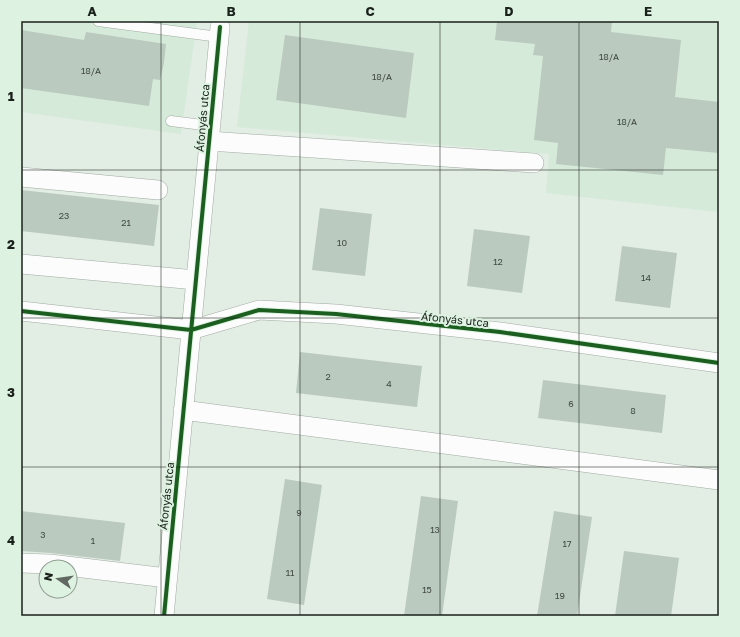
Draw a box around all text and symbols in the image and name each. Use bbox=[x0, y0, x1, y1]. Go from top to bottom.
text: A bbox=[87, 3, 97, 19]
text: B bbox=[226, 3, 236, 19]
text: C bbox=[365, 3, 375, 19]
text: D bbox=[504, 3, 514, 19]
text: E bbox=[644, 3, 652, 19]
house number: 18/A bbox=[599, 51, 619, 62]
house number: 18/A bbox=[81, 65, 101, 76]
house number: 18/A bbox=[372, 71, 392, 82]
street label: Áfonyás utca bbox=[193, 84, 211, 152]
text: 1 bbox=[8, 88, 15, 104]
house number: 18/A bbox=[617, 116, 637, 127]
house number: 23 bbox=[59, 210, 69, 221]
house number: 21 bbox=[121, 217, 131, 228]
text: 2 bbox=[7, 236, 15, 252]
house number: 10 bbox=[337, 237, 347, 248]
house number: 12 bbox=[493, 256, 503, 267]
house number: 14 bbox=[641, 272, 651, 283]
street label: Áfonyás utca bbox=[420, 309, 490, 329]
house number: 2 bbox=[325, 371, 331, 382]
house number: 4 bbox=[386, 378, 392, 389]
text: 3 bbox=[7, 384, 15, 400]
house number: 6 bbox=[568, 398, 574, 409]
house number: 8 bbox=[630, 405, 636, 416]
street label: Áfonyás utca bbox=[156, 461, 176, 531]
house number: 9 bbox=[296, 507, 302, 518]
house number: 13 bbox=[430, 524, 440, 535]
house number: 3 bbox=[40, 529, 46, 540]
text: 4 bbox=[7, 532, 15, 548]
house number: 1 bbox=[91, 535, 96, 546]
house number: 17 bbox=[562, 538, 572, 549]
north arrow bbox=[38, 559, 78, 599]
house number: 11 bbox=[286, 567, 295, 578]
text: N bbox=[40, 571, 55, 582]
house number: 15 bbox=[422, 584, 432, 595]
house number: 19 bbox=[555, 590, 565, 601]

